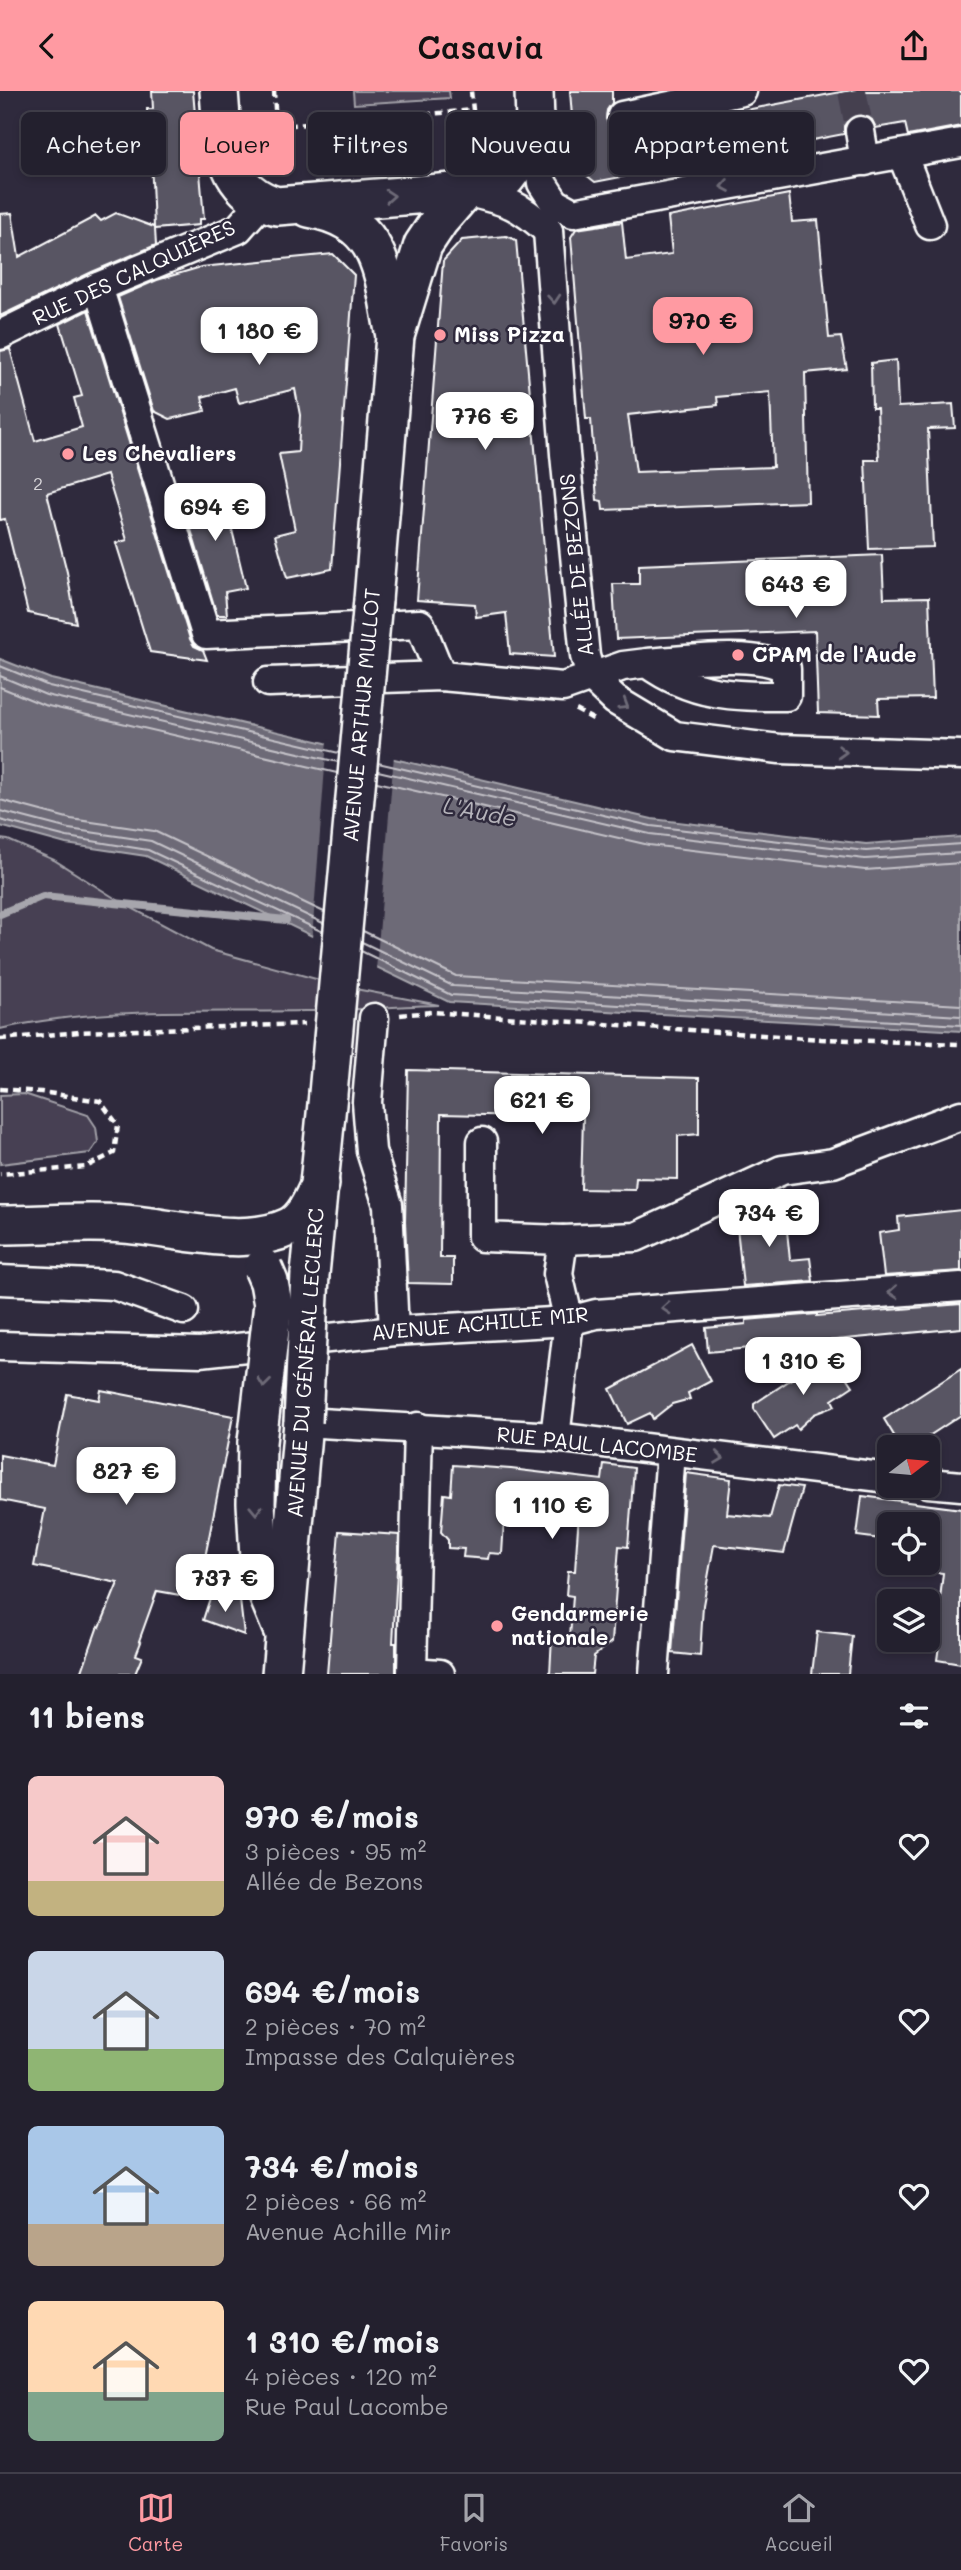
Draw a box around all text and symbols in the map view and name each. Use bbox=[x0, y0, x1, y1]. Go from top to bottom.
text: Casavia bbox=[417, 25, 544, 67]
icon: back bbox=[28, 27, 66, 65]
icon: share bbox=[895, 27, 933, 65]
chip: Acheter bbox=[21, 112, 166, 175]
chip: Louer bbox=[180, 112, 294, 175]
chip: Filtres bbox=[308, 112, 432, 175]
chip: Nouveau bbox=[446, 112, 595, 175]
chip: Appartement bbox=[609, 112, 814, 175]
one-way arrow bbox=[719, 178, 731, 193]
one-way arrow bbox=[385, 189, 396, 204]
street label: RUE DES CALQUIÈRES bbox=[28, 213, 239, 331]
one-way arrow bbox=[546, 294, 561, 305]
pin: 970 € bbox=[654, 297, 752, 357]
text: 970 € bbox=[669, 305, 737, 335]
pin: 1 180 € bbox=[194, 307, 324, 367]
text: 1 180 € bbox=[217, 315, 301, 345]
place label: Miss Pizza bbox=[454, 320, 565, 347]
marker: Miss Pizza bbox=[432, 327, 448, 343]
pin: 776 € bbox=[436, 393, 534, 452]
text: 776 € bbox=[452, 400, 518, 430]
place label: Les Chevaliers bbox=[82, 439, 236, 466]
marker: Les Chevaliers bbox=[60, 446, 76, 462]
house number: 2 bbox=[33, 471, 43, 495]
street label: ALLÉE DE BEZONS bbox=[552, 472, 599, 658]
pin: 694 € bbox=[166, 483, 264, 543]
text: 694 € bbox=[180, 491, 250, 521]
pin: 643 € bbox=[747, 561, 845, 620]
text: 643 € bbox=[761, 568, 831, 598]
street label: AVENUE ARTHUR MULLOT bbox=[336, 587, 385, 843]
place label: CPAM de l'Aude bbox=[752, 640, 917, 667]
marker: CPAM de l'Aude bbox=[730, 647, 746, 663]
one-way arrow bbox=[616, 696, 629, 709]
one-way arrow bbox=[837, 745, 848, 760]
water label: L'Aude bbox=[441, 789, 520, 833]
pin: 621 € bbox=[493, 1077, 591, 1136]
text: 621 € bbox=[510, 1084, 574, 1114]
pin: 734 € bbox=[720, 1189, 818, 1249]
text: 734 € bbox=[735, 1197, 803, 1227]
street label: AVENUE DU GÉNÉRAL LECLERC bbox=[280, 1207, 329, 1519]
one-way arrow bbox=[887, 1284, 898, 1299]
street label: AVENUE ACHILLE MIR bbox=[370, 1300, 590, 1345]
one-way arrow bbox=[660, 1301, 671, 1316]
pin: 1 310 € bbox=[738, 1337, 868, 1397]
text: 1 310 € bbox=[761, 1345, 845, 1375]
one-way arrow bbox=[256, 1378, 271, 1389]
street label: RUE PAUL LACOMBE bbox=[496, 1420, 699, 1467]
north arrow bbox=[877, 1435, 940, 1498]
map controls bbox=[877, 1435, 940, 1652]
pin: 827 € bbox=[77, 1447, 175, 1507]
one-way arrow bbox=[714, 1451, 725, 1466]
text: 827 € bbox=[93, 1455, 159, 1485]
pin: 1 110 € bbox=[487, 1481, 617, 1541]
text: 1 110 € bbox=[512, 1489, 592, 1519]
one-way arrow bbox=[249, 1505, 264, 1516]
button: locate bbox=[877, 1512, 940, 1575]
pin: 737 € bbox=[176, 1555, 274, 1614]
text: 737 € bbox=[192, 1562, 258, 1592]
button: layers bbox=[877, 1589, 940, 1652]
place label: Gendarmerie nationale bbox=[511, 1599, 649, 1650]
marker: Gendarmerie nationale bbox=[489, 1618, 505, 1634]
text: 11 biens bbox=[28, 1696, 145, 1736]
icon: filters bbox=[895, 1697, 933, 1735]
text: 970 €/mois bbox=[245, 1796, 419, 1836]
icon: home bbox=[84, 1804, 168, 1888]
icon: heart bbox=[895, 1827, 933, 1865]
text: 3 pièces · 95 m² bbox=[245, 1836, 426, 1866]
text: Allée de Bezons bbox=[245, 1866, 423, 1896]
text: 694 €/mois bbox=[245, 1971, 420, 2011]
icon: home bbox=[84, 1979, 168, 2063]
icon: heart bbox=[895, 2002, 933, 2040]
text: 2 pièces · 70 m² bbox=[245, 2011, 426, 2041]
text: Impasse des Calquières bbox=[245, 2041, 515, 2071]
text: 734 €/mois bbox=[245, 2146, 419, 2186]
icon: home bbox=[84, 2154, 168, 2238]
icon: heart bbox=[895, 2177, 933, 2215]
text: 2 pièces · 66 m² bbox=[245, 2186, 427, 2216]
text: Avenue Achille Mir bbox=[245, 2216, 451, 2246]
text: 1 310 €/mois bbox=[245, 2321, 440, 2361]
icon: home bbox=[84, 2329, 168, 2413]
icon: heart bbox=[895, 2352, 933, 2390]
text: 4 pièces · 120 m² bbox=[245, 2361, 437, 2391]
text: Rue Paul Lacombe bbox=[245, 2391, 449, 2421]
tab: Carte bbox=[128, 2489, 183, 2556]
tab: Favoris bbox=[440, 2489, 508, 2556]
tab: Accueil bbox=[765, 2489, 833, 2556]

